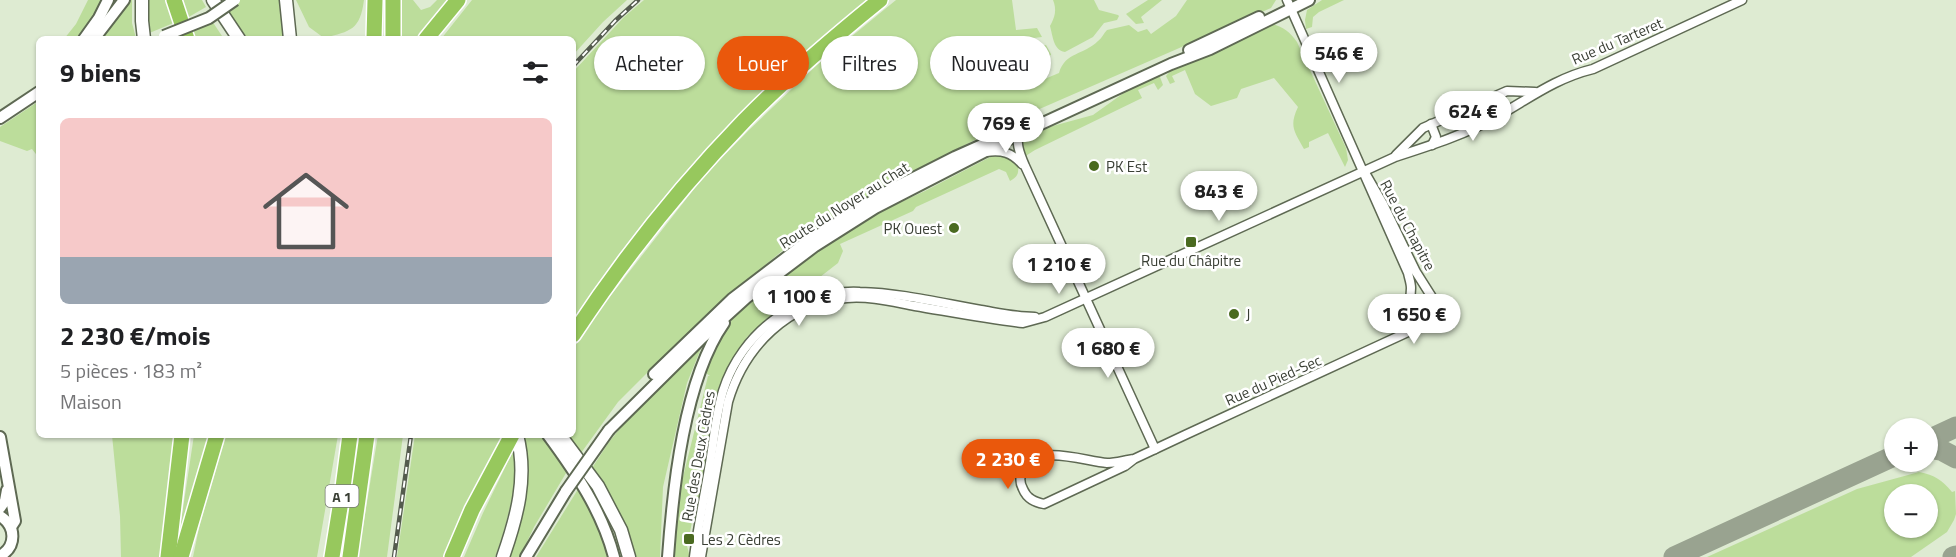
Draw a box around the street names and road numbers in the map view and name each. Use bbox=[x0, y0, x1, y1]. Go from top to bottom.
street label: Rue du Tarteret bbox=[1568, 11, 1667, 71]
street label: Route du Noyer au Chat bbox=[775, 155, 914, 254]
street label: Rue du Chapitre bbox=[1374, 175, 1442, 275]
street label: Rue du Pied-Sec bbox=[1221, 348, 1325, 412]
street label: Rue des Deux Cèdres bbox=[675, 389, 721, 523]
road number: A 1 bbox=[326, 485, 358, 507]

